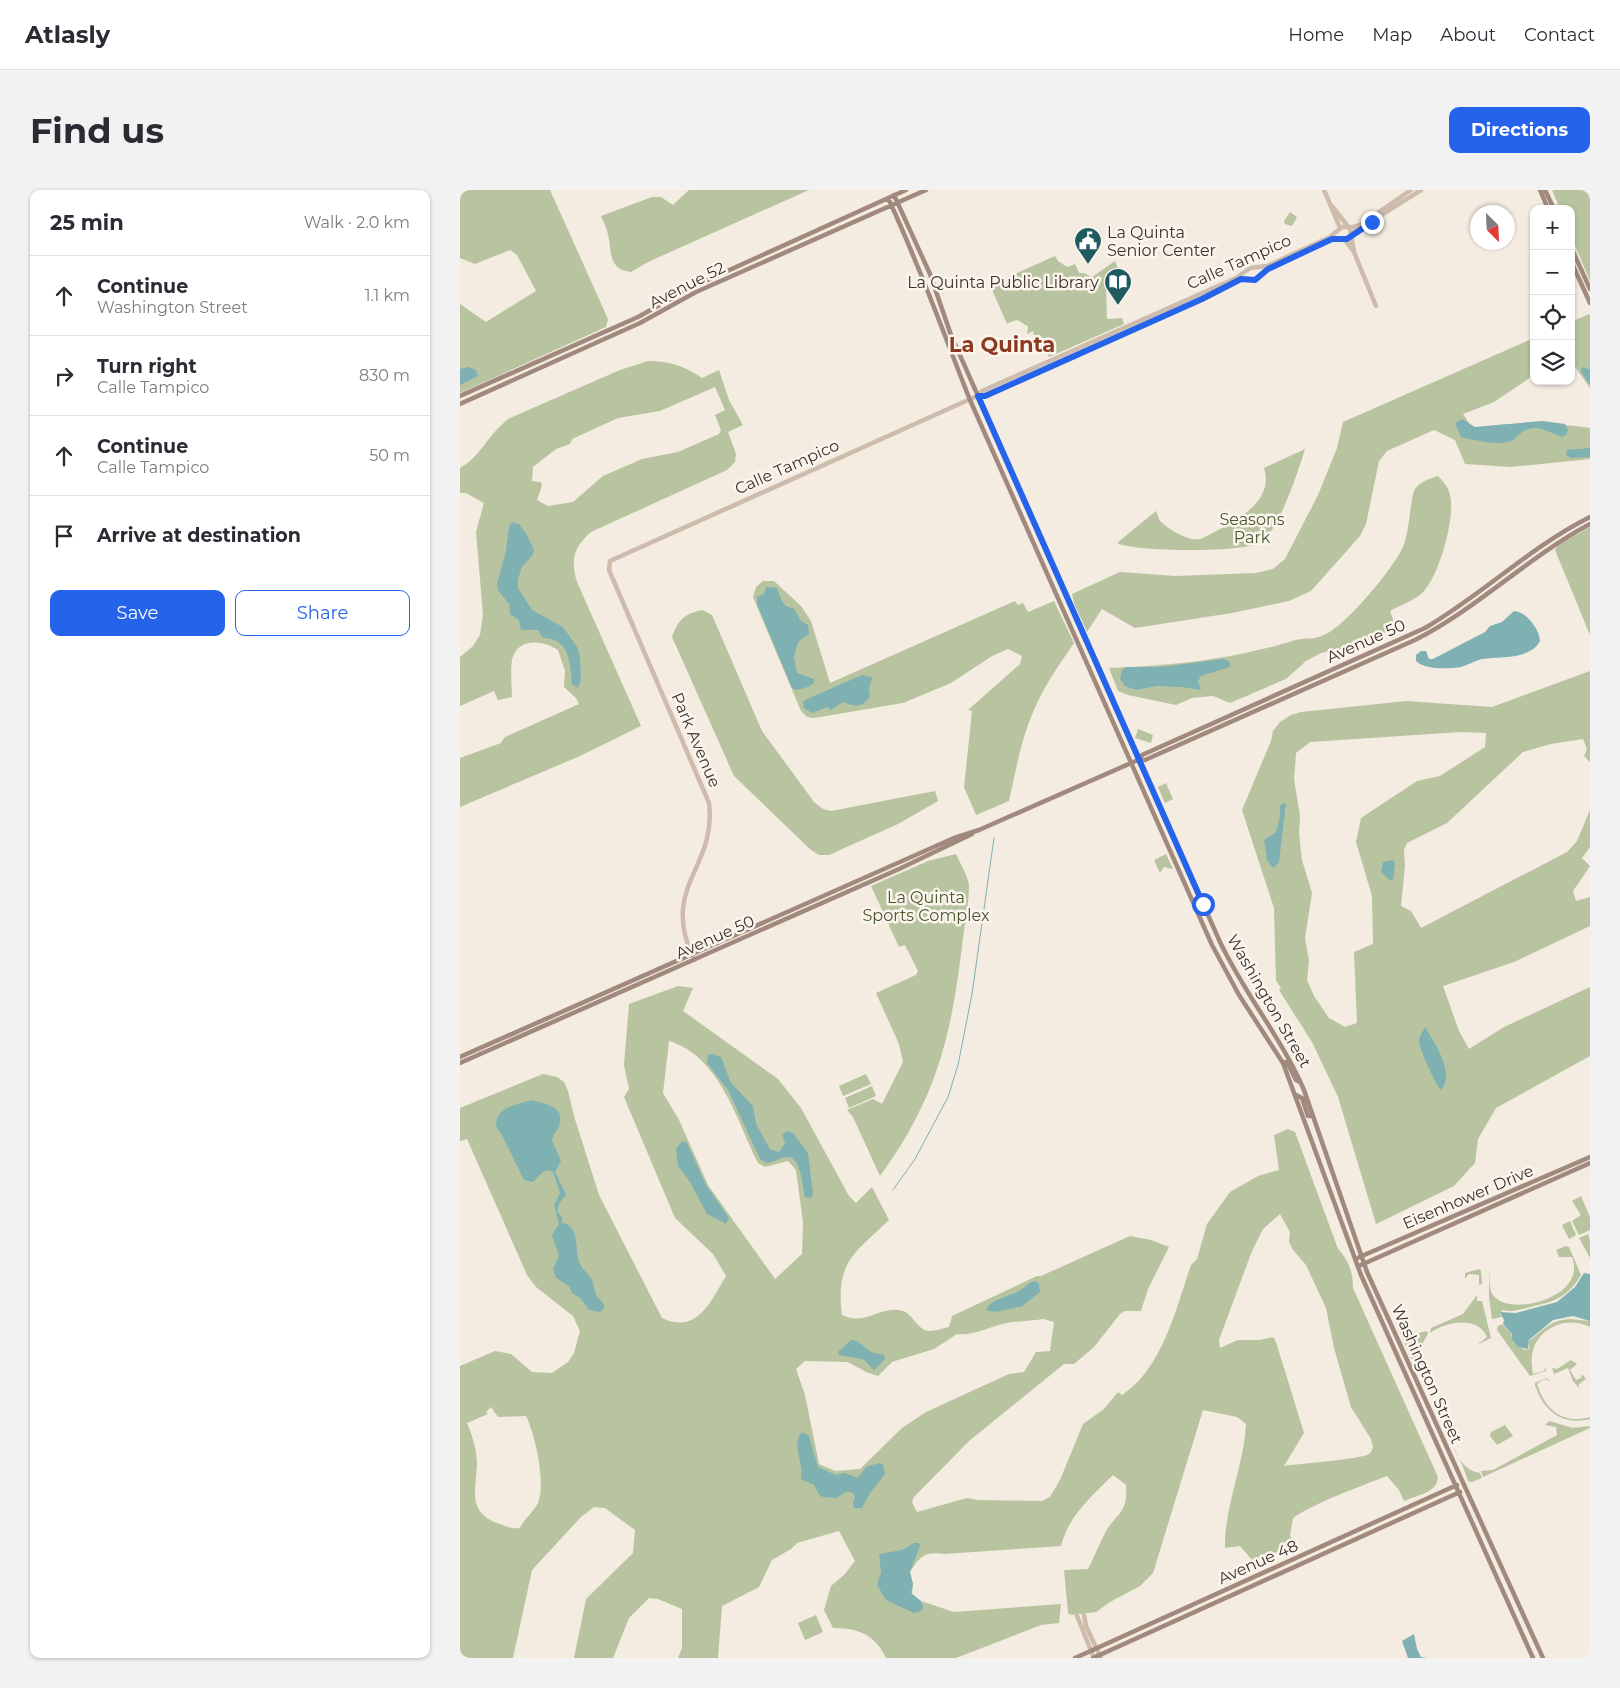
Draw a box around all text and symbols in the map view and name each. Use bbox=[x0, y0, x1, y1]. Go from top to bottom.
text: Atlasly bbox=[25, 20, 110, 49]
text: Home bbox=[1288, 24, 1344, 46]
text: Map bbox=[1372, 24, 1412, 46]
text: About bbox=[1440, 24, 1496, 46]
text: Contact bbox=[1524, 24, 1595, 46]
button: Directions bbox=[1449, 107, 1590, 153]
text: Find us bbox=[30, 109, 164, 152]
north arrow bbox=[1470, 205, 1515, 250]
map controls bbox=[1530, 205, 1575, 385]
button: + bbox=[1530, 205, 1575, 250]
text: 25 min bbox=[50, 210, 124, 235]
route end bbox=[1361, 211, 1384, 234]
text: Walk · 2.0 km bbox=[304, 213, 410, 232]
place label: La Quinta Senior Center bbox=[1107, 223, 1216, 260]
public building icon: La Quinta Senior Center bbox=[1073, 226, 1103, 265]
street label: Calle Tampico bbox=[1184, 230, 1294, 294]
button: − bbox=[1530, 250, 1575, 295]
street label: Avenue 52 bbox=[646, 258, 728, 312]
library icon: La Quinta Public Library bbox=[1103, 267, 1133, 306]
place label: La Quinta Public Library bbox=[907, 273, 1099, 292]
text: Continue bbox=[97, 275, 188, 298]
icon: ahead bbox=[50, 282, 78, 310]
text: 1.1 km bbox=[365, 286, 410, 305]
button: locate bbox=[1530, 295, 1575, 340]
text: Washington Street bbox=[97, 298, 248, 317]
district label: La Quinta bbox=[949, 332, 1055, 357]
button: layers bbox=[1530, 340, 1575, 385]
text: Turn right bbox=[97, 355, 197, 378]
icon: right bbox=[50, 362, 78, 390]
text: 830 m bbox=[359, 366, 410, 385]
text: Calle Tampico bbox=[97, 378, 209, 397]
text: Continue bbox=[97, 435, 188, 458]
street label: Calle Tampico bbox=[732, 435, 842, 499]
icon: ahead bbox=[50, 442, 78, 470]
text: 50 m bbox=[369, 446, 410, 465]
text: Calle Tampico bbox=[97, 458, 209, 477]
park label: Seasons Park bbox=[1219, 510, 1285, 547]
icon: arrive bbox=[50, 522, 78, 550]
text: Arrive at destination bbox=[97, 524, 301, 547]
button: Save bbox=[50, 590, 225, 636]
button: Share bbox=[235, 590, 410, 636]
street label: Avenue 50 bbox=[1324, 615, 1408, 667]
street label: Park Avenue bbox=[667, 690, 725, 790]
park label: La Quinta Sports Complex bbox=[863, 888, 990, 925]
route start bbox=[1192, 893, 1215, 916]
street label: Avenue 50 bbox=[673, 911, 757, 963]
street label: Washington Street bbox=[1223, 931, 1315, 1071]
street label: Eisenhower Drive bbox=[1400, 1161, 1536, 1233]
street label: Washington Street bbox=[1388, 1301, 1467, 1447]
street label: Avenue 48 bbox=[1215, 1536, 1301, 1588]

